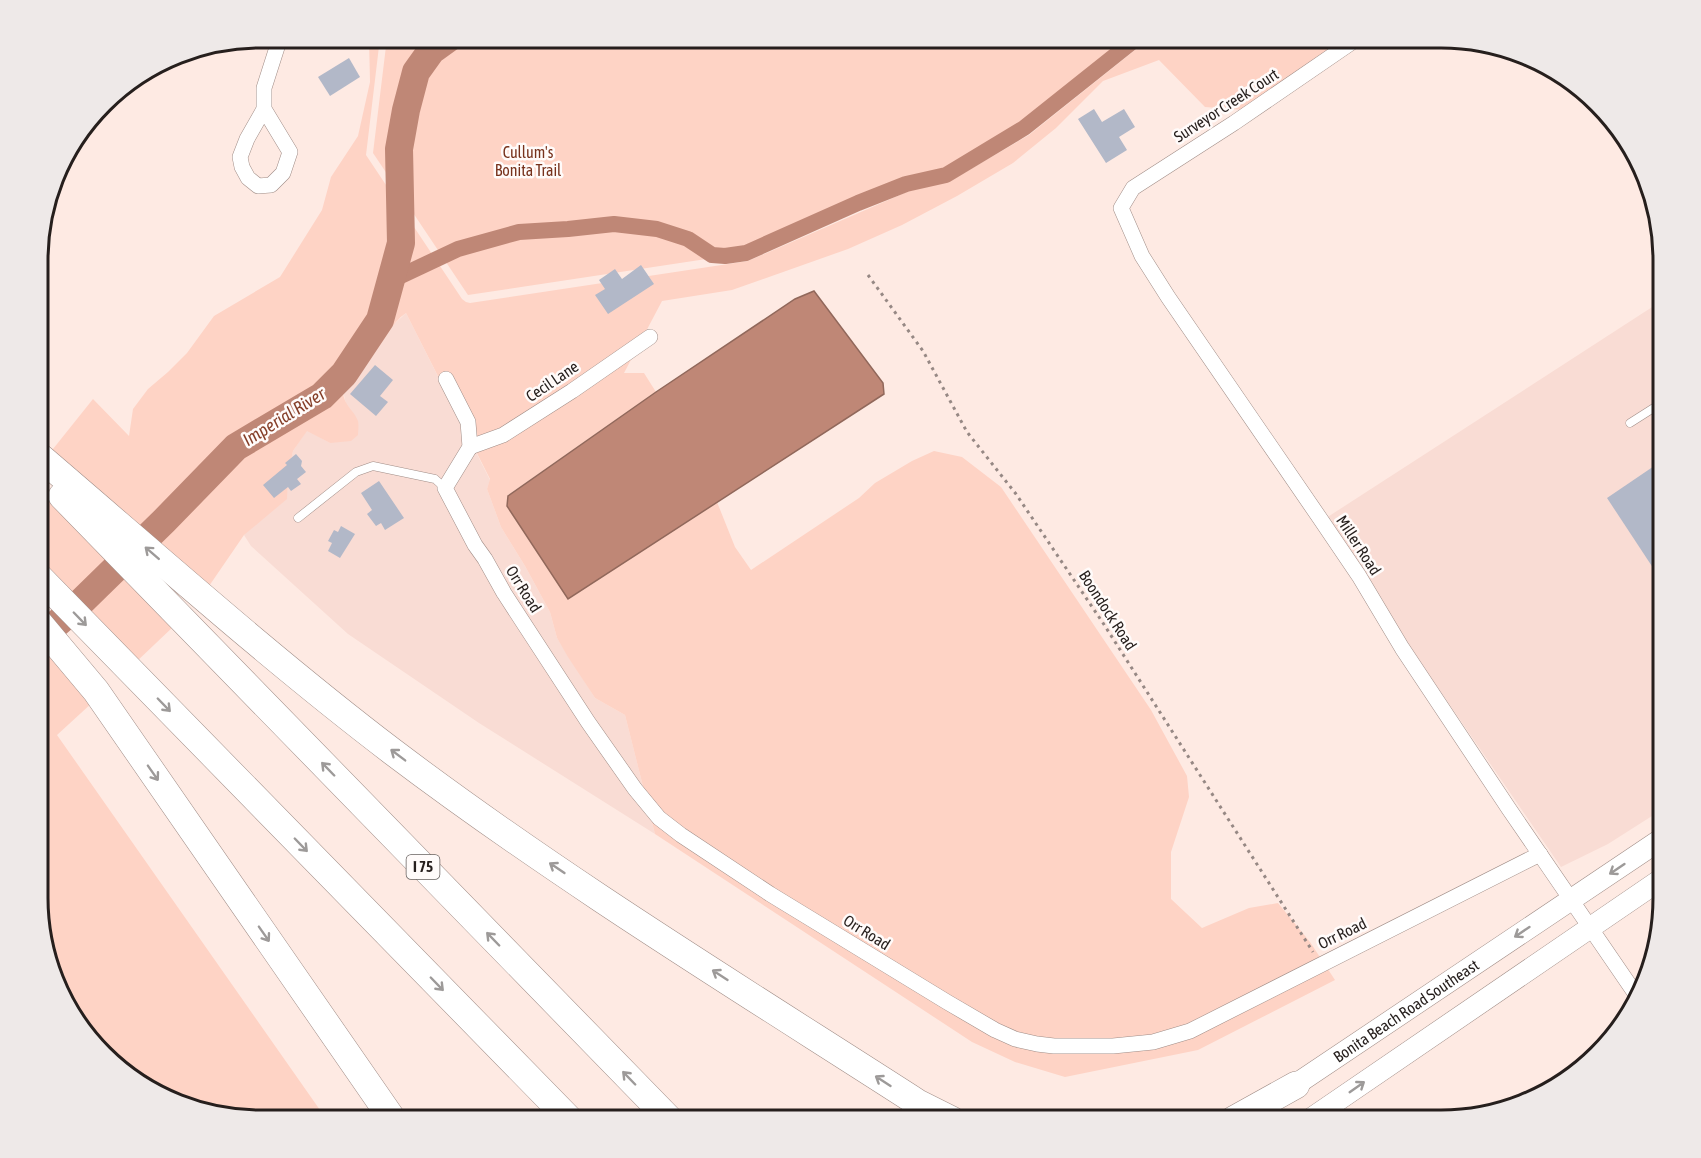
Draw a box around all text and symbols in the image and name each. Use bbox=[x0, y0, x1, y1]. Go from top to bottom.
street label: Surveyor Creek Court bbox=[1170, 64, 1282, 146]
park label: Cullum's Bonita Trail bbox=[495, 143, 562, 179]
street label: Cecil Lane bbox=[522, 357, 582, 405]
water label: Imperial River bbox=[239, 383, 329, 450]
street label: Miller Road bbox=[1333, 512, 1385, 578]
one-way arrow bbox=[145, 546, 160, 560]
street label: Orr Road bbox=[503, 562, 545, 616]
street label: Boondock Road bbox=[1076, 567, 1140, 653]
one-way arrow bbox=[73, 612, 88, 626]
one-way arrow bbox=[157, 697, 172, 712]
one-way arrow bbox=[390, 749, 406, 761]
one-way arrow bbox=[320, 762, 335, 777]
one-way arrow bbox=[147, 765, 159, 781]
one-way arrow bbox=[293, 837, 308, 852]
road number: I 75 bbox=[406, 855, 440, 879]
one-way arrow bbox=[549, 862, 565, 874]
one-way arrow bbox=[1609, 863, 1626, 875]
street label: Orr Road bbox=[840, 911, 894, 953]
street label: Orr Road bbox=[1315, 914, 1369, 952]
one-way arrow bbox=[258, 925, 270, 941]
one-way arrow bbox=[1515, 926, 1531, 938]
one-way arrow bbox=[486, 931, 500, 946]
street label: Bonita Beach Road Southeast bbox=[1330, 955, 1482, 1066]
one-way arrow bbox=[712, 969, 728, 981]
one-way arrow bbox=[429, 977, 444, 992]
one-way arrow bbox=[622, 1071, 637, 1086]
one-way arrow bbox=[875, 1075, 892, 1087]
one-way arrow bbox=[1348, 1081, 1365, 1093]

